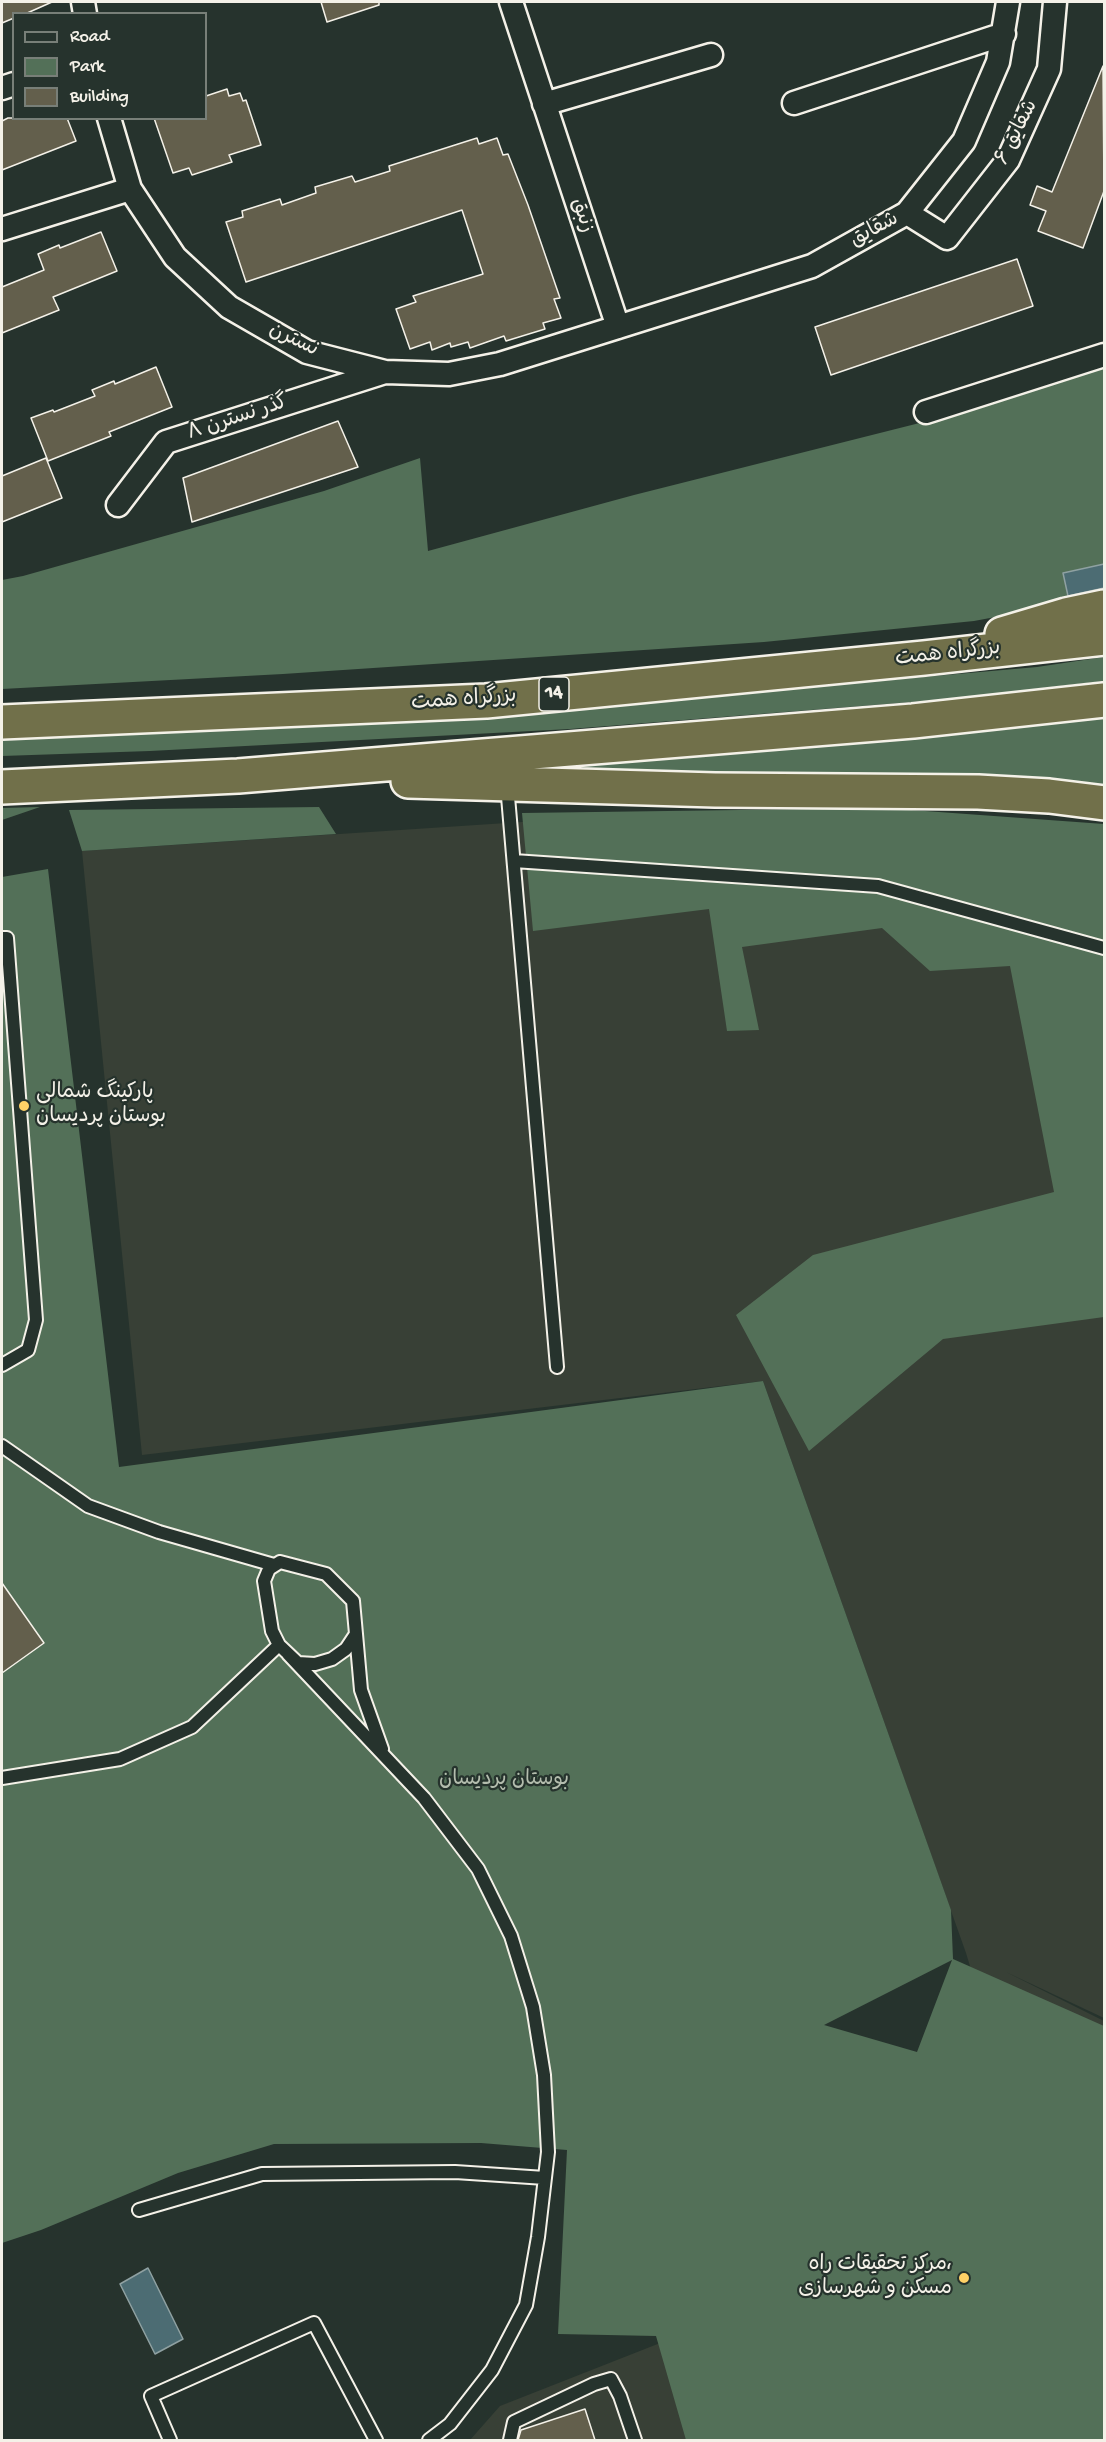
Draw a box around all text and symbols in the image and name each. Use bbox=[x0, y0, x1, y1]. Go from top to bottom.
legend bbox=[12, 12, 207, 120]
text: Road bbox=[70, 27, 109, 48]
text: Park bbox=[70, 57, 104, 78]
text: Building bbox=[70, 87, 129, 108]
street label: شقایق ۶ bbox=[991, 96, 1045, 170]
street label: زنبق bbox=[564, 195, 598, 237]
street label: شقایق bbox=[846, 207, 904, 255]
street label: نسترن bbox=[264, 318, 322, 364]
street label: گذر نسترن ۸ bbox=[184, 391, 292, 447]
street label: بزرگراه همت bbox=[894, 637, 1002, 673]
road number: 14 bbox=[539, 677, 569, 711]
street label: بزرگراه همت bbox=[410, 685, 518, 717]
place label: پارکینگ شمالی بوستان پردیسان bbox=[36, 1081, 166, 1131]
marker: پارکینگ شمالی بوستان پردیسان bbox=[17, 1099, 31, 1113]
park label: بوستان پردیسان bbox=[439, 1768, 569, 1794]
place label: مرکز تحقیقات راه، مسکن و شهرسازی bbox=[798, 2253, 952, 2303]
marker: مرکز تحقیقات راه، مسکن و شهرسازی bbox=[957, 2271, 971, 2285]

